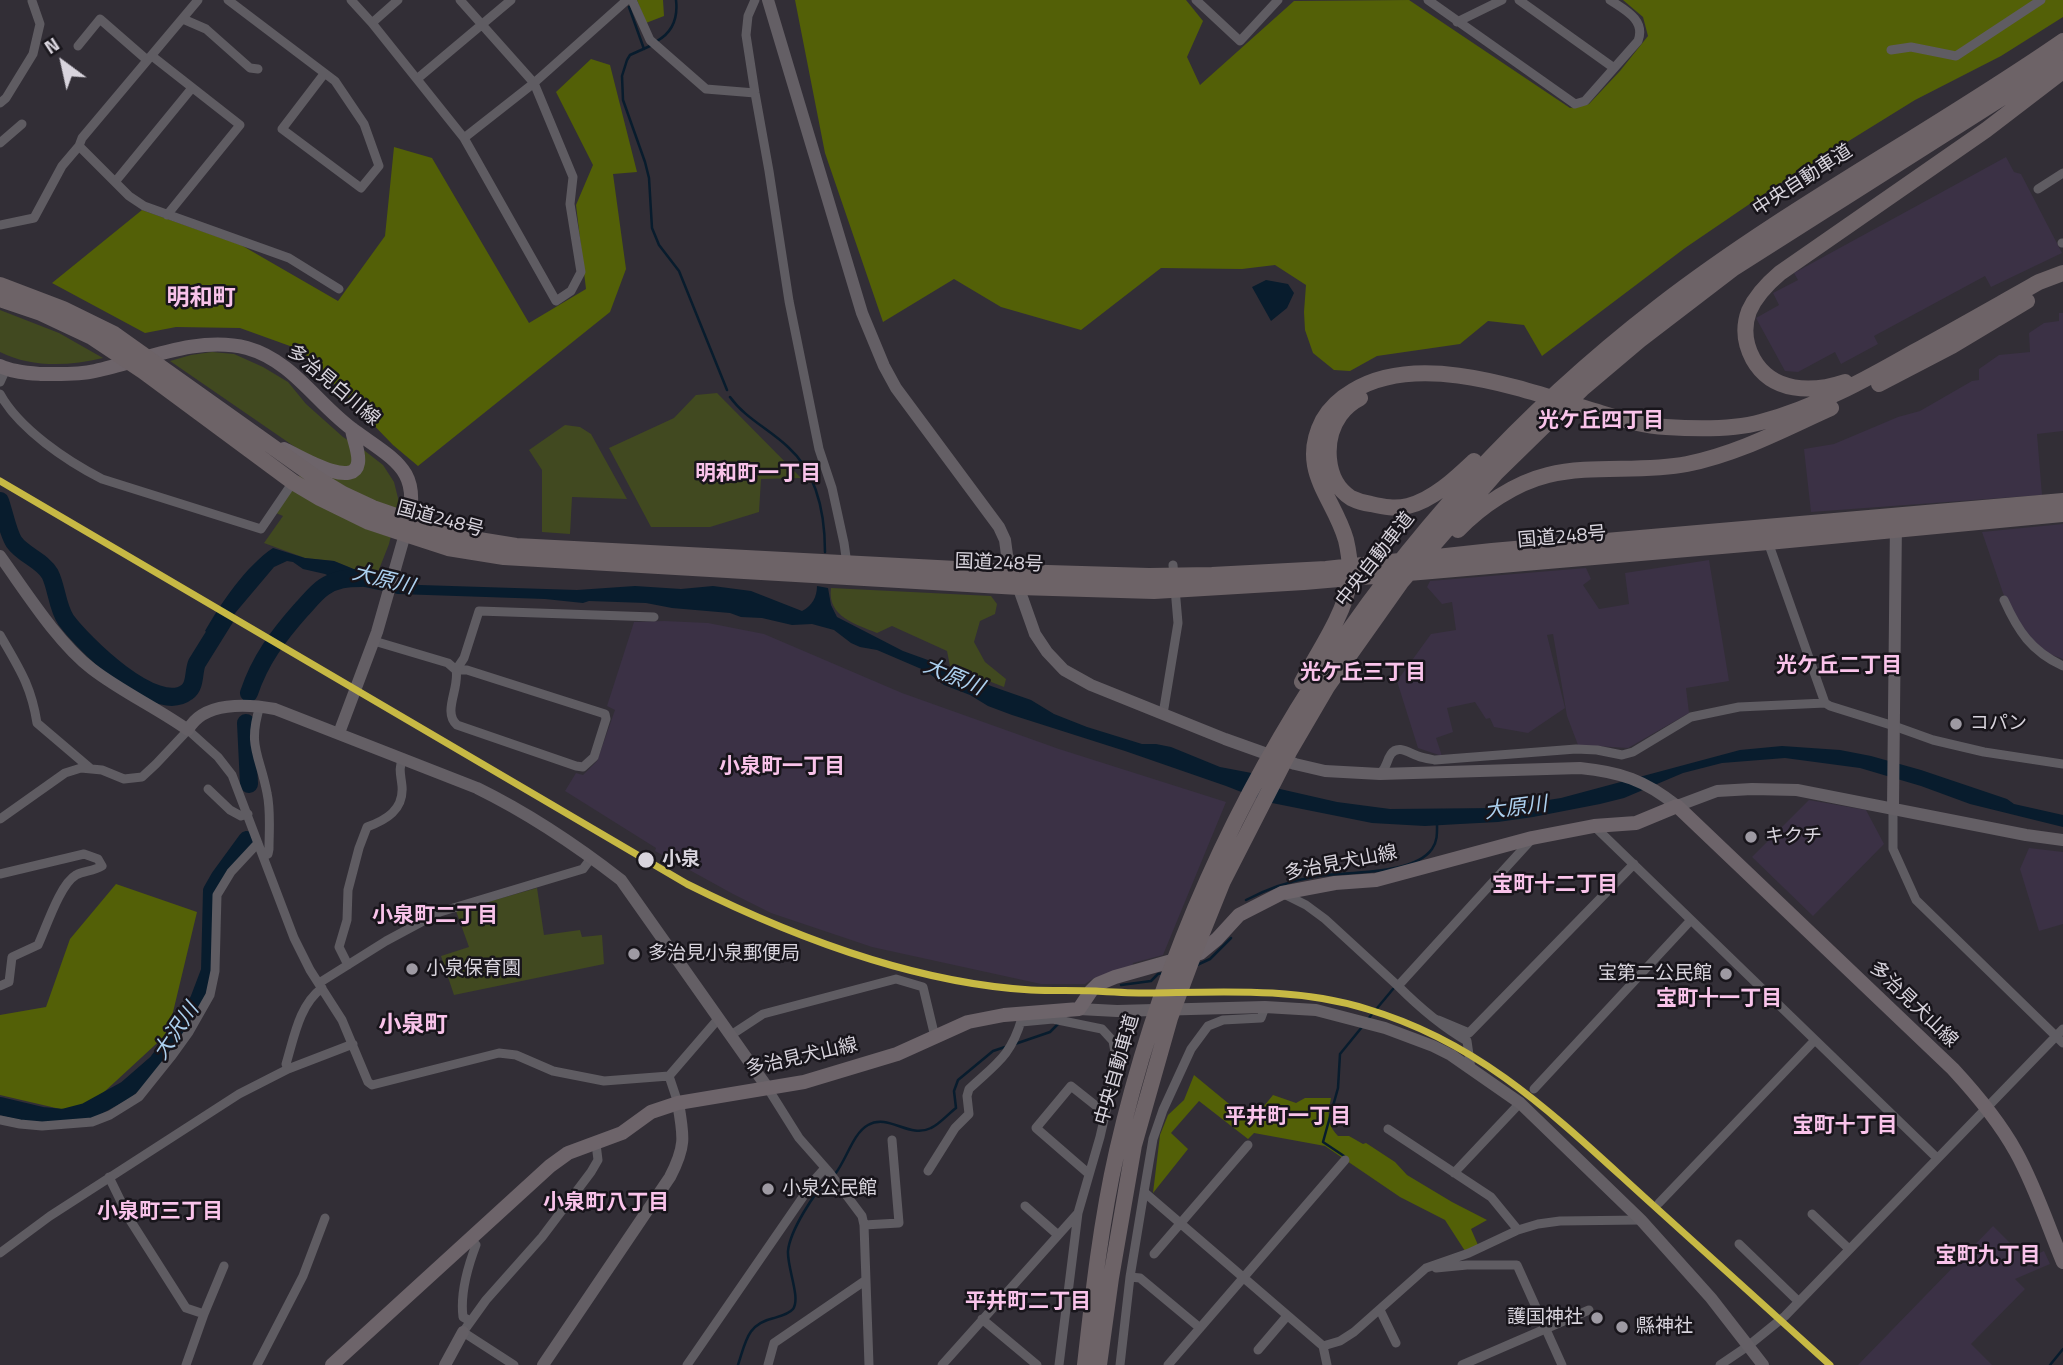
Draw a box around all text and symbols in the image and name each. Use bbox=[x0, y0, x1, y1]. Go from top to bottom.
north arrow bbox=[28, 28, 98, 98]
text: N bbox=[38, 29, 65, 61]
street label: 中央自動車道 bbox=[1749, 140, 1857, 222]
district label: 明和町 bbox=[167, 285, 235, 313]
street label: 多治見白川線 bbox=[282, 341, 384, 431]
district label: 光ケ丘四丁目 bbox=[1538, 409, 1664, 435]
district label: 明和町一丁目 bbox=[695, 462, 821, 488]
street label: 国道248号 bbox=[394, 497, 486, 543]
street label: 中央自動車道 bbox=[1332, 508, 1420, 612]
street label: 国道248号 bbox=[1517, 523, 1607, 553]
street label: 国道248号 bbox=[954, 551, 1044, 577]
water label: 大原川 bbox=[349, 561, 417, 601]
water label: 大原川 bbox=[919, 654, 987, 702]
district label: 光ケ丘二丁目 bbox=[1776, 654, 1902, 680]
district label: 光ケ丘三丁目 bbox=[1300, 661, 1426, 687]
place label: コパン bbox=[1970, 713, 2027, 735]
marker: コパン bbox=[1948, 716, 1964, 732]
district label: 小泉町一丁目 bbox=[719, 755, 845, 781]
water label: 大原川 bbox=[1483, 793, 1549, 825]
place label: キクチ bbox=[1765, 826, 1822, 848]
marker: キクチ bbox=[1743, 829, 1759, 845]
street label: 多治見犬山線 bbox=[1283, 842, 1399, 886]
place label: 小泉 bbox=[662, 849, 700, 871]
marker: 小泉 bbox=[636, 850, 656, 870]
district label: 宝町十二丁目 bbox=[1492, 873, 1618, 899]
district label: 小泉町二丁目 bbox=[372, 904, 498, 930]
place label: 多治見小泉郵便局 bbox=[648, 943, 800, 965]
marker: 多治見小泉郵便局 bbox=[626, 946, 642, 962]
street label: 多治見犬山線 bbox=[1864, 957, 1962, 1053]
place label: 小泉保育園 bbox=[426, 958, 521, 980]
marker: 小泉保育園 bbox=[404, 961, 420, 977]
place label: 宝第二公民館 bbox=[1598, 963, 1712, 985]
marker: 宝第二公民館 bbox=[1718, 966, 1734, 982]
district label: 宝町十一丁目 bbox=[1656, 987, 1782, 1013]
water label: 大沢川 bbox=[149, 999, 205, 1065]
district label: 小泉町 bbox=[379, 1012, 447, 1040]
street label: 中央自動車道 bbox=[1091, 1012, 1145, 1128]
street label: 多治見犬山線 bbox=[744, 1034, 860, 1082]
district label: 平井町一丁目 bbox=[1225, 1105, 1351, 1131]
district label: 宝町十丁目 bbox=[1793, 1114, 1897, 1140]
place label: 小泉公民館 bbox=[782, 1178, 877, 1200]
marker: 小泉公民館 bbox=[760, 1181, 776, 1197]
district label: 小泉町八丁目 bbox=[543, 1191, 669, 1217]
district label: 小泉町三丁目 bbox=[97, 1200, 223, 1226]
district label: 宝町九丁目 bbox=[1936, 1244, 2040, 1270]
district label: 平井町二丁目 bbox=[965, 1290, 1091, 1316]
place label: 護国神社 bbox=[1507, 1307, 1583, 1329]
marker: 護国神社 bbox=[1589, 1310, 1605, 1326]
place label: 縣神社 bbox=[1636, 1316, 1693, 1338]
marker: 縣神社 bbox=[1614, 1319, 1630, 1335]

